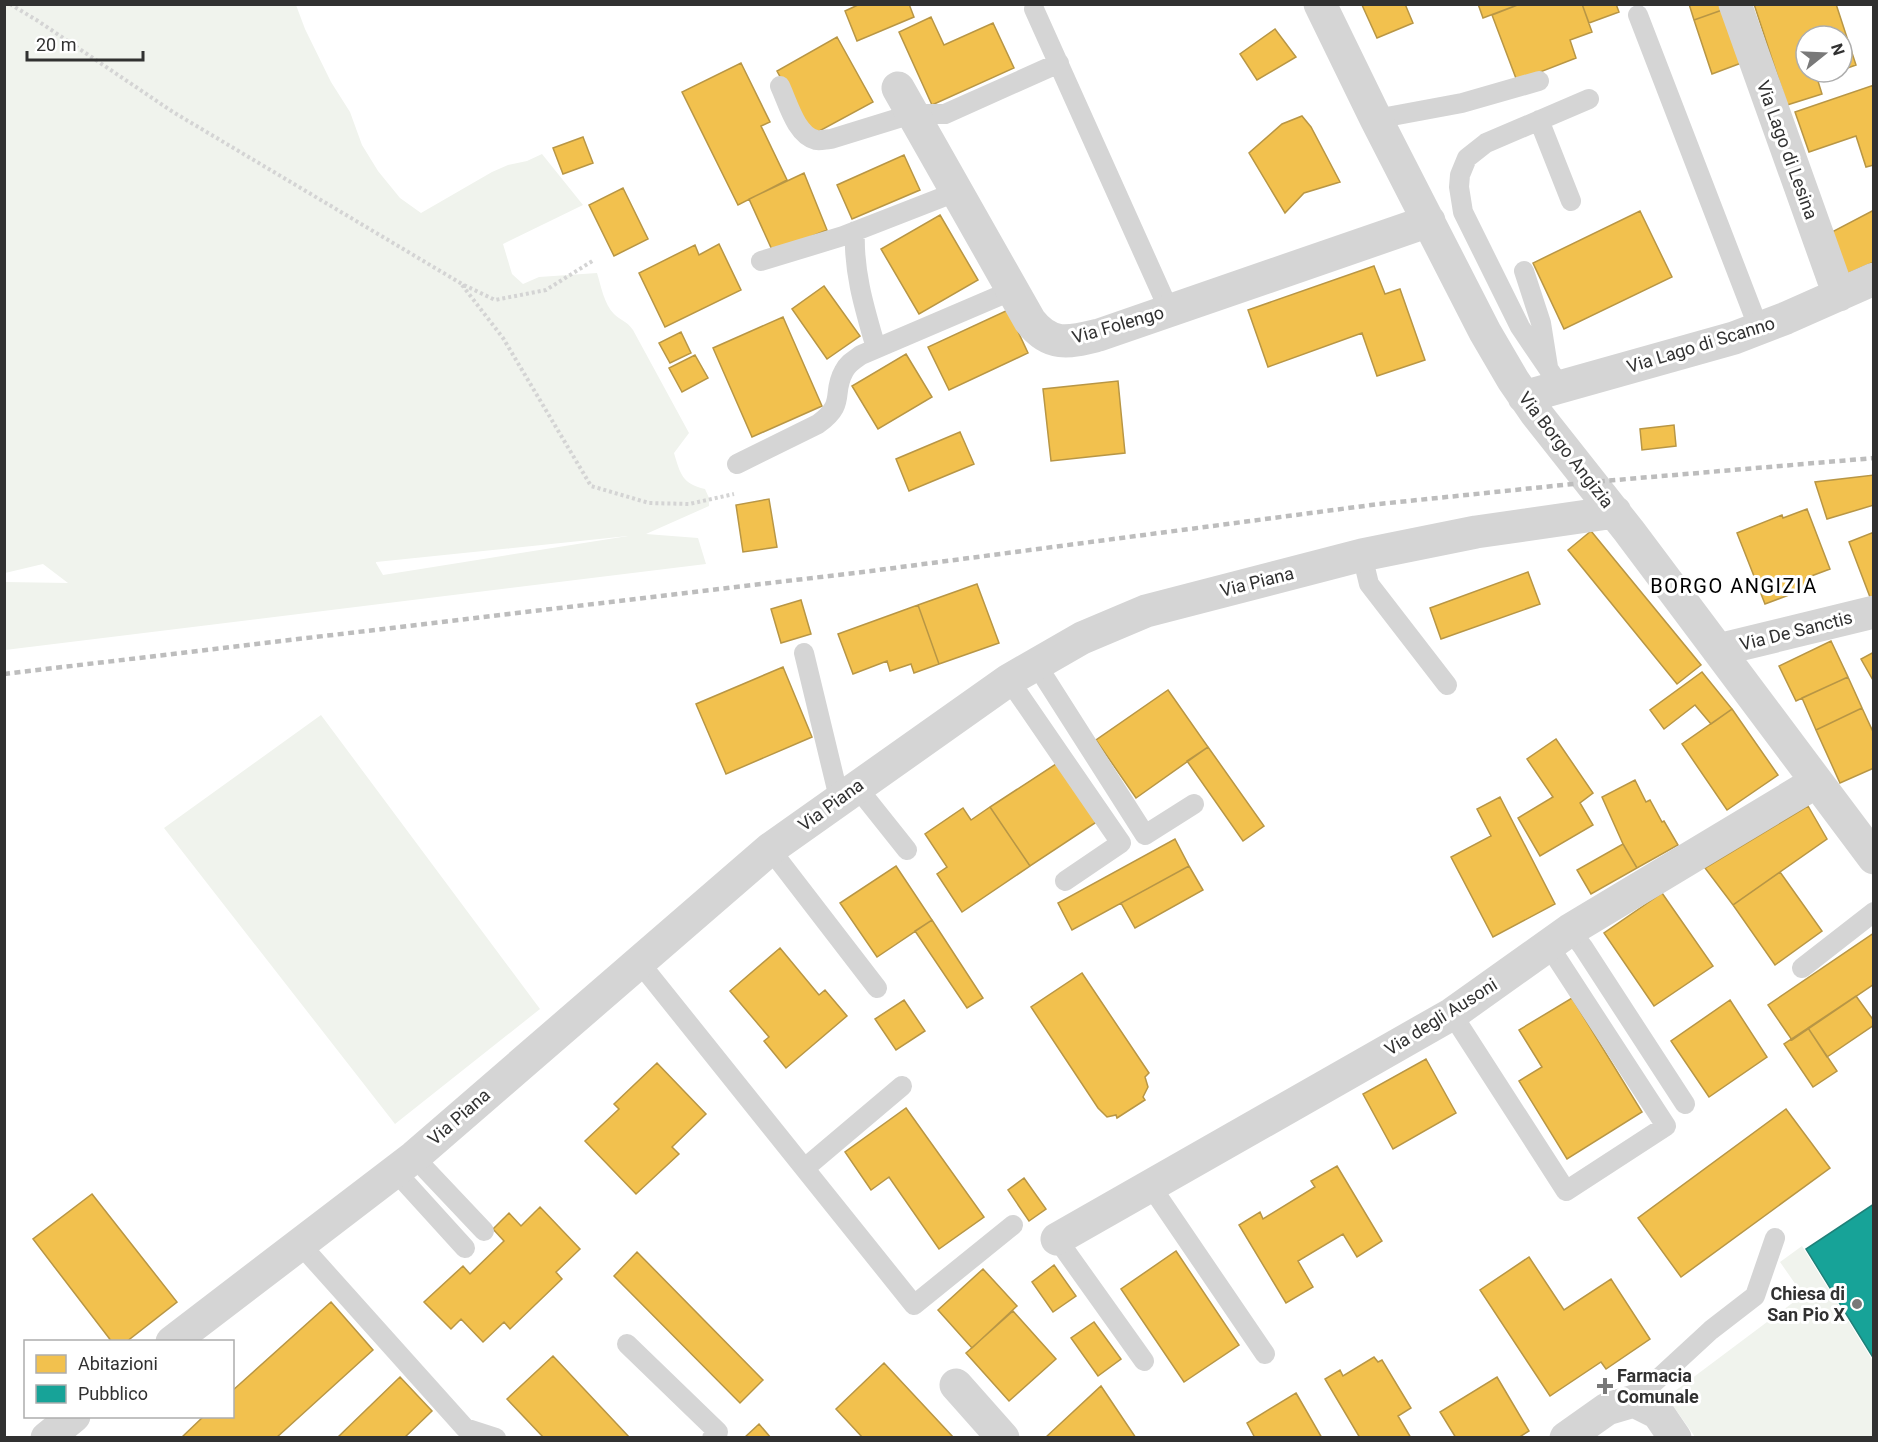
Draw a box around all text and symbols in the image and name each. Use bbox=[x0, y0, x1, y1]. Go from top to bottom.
scale bar bbox=[27, 24, 142, 62]
north arrow bbox=[1794, 24, 1854, 84]
text: 20 m bbox=[36, 34, 76, 55]
text: N bbox=[1827, 41, 1849, 58]
street label: Via Lago di Lesina bbox=[1753, 78, 1822, 222]
street label: Via Folengo bbox=[1070, 301, 1166, 348]
street label: Via Lago di Scanno bbox=[1624, 312, 1777, 377]
street label: Via Borgo Angizia bbox=[1515, 387, 1618, 512]
street label: Via Piana bbox=[1218, 562, 1296, 601]
district label: BORGO ANGIZIA bbox=[1650, 574, 1818, 598]
street label: Via De Sanctis bbox=[1737, 606, 1854, 655]
street label: Via Piana bbox=[794, 774, 867, 835]
street label: Via degli Ausoni bbox=[1381, 974, 1501, 1060]
street label: Via Piana bbox=[423, 1084, 494, 1149]
place label: Chiesa di San Pio X bbox=[1767, 1283, 1846, 1325]
marker: Chiesa di San Pio X bbox=[1850, 1297, 1864, 1311]
legend bbox=[24, 1340, 234, 1418]
text: Abitazioni bbox=[78, 1353, 158, 1374]
place label: Farmacia Comunale bbox=[1617, 1365, 1699, 1407]
marker: Farmacia Comunale bbox=[1598, 1379, 1612, 1393]
text: Pubblico bbox=[78, 1383, 148, 1404]

